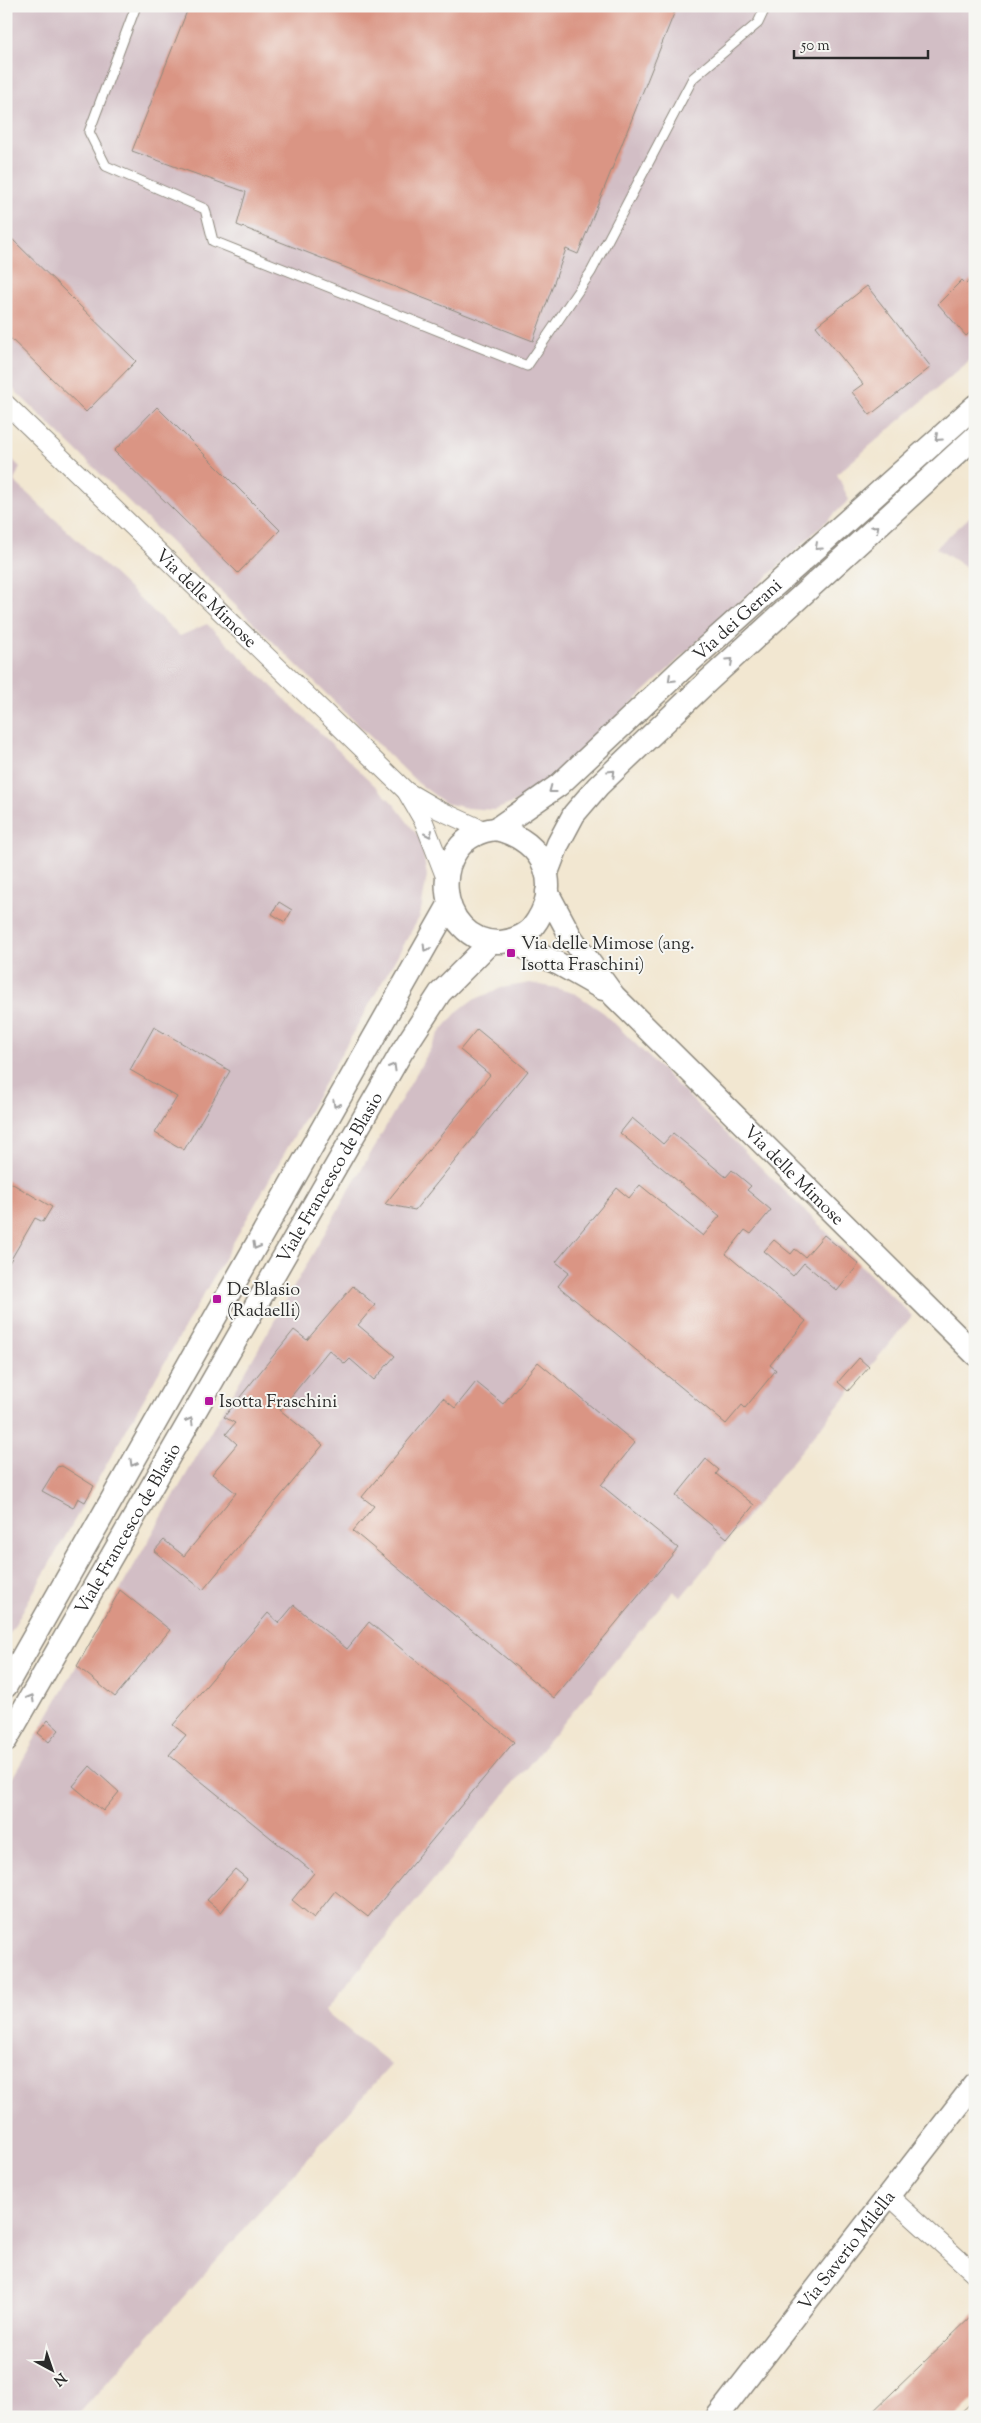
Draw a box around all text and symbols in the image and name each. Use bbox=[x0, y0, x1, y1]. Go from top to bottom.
scale bar bbox=[794, 28, 927, 60]
text: 50 m bbox=[800, 36, 830, 57]
one-way arrow bbox=[935, 432, 944, 441]
one-way arrow bbox=[870, 524, 879, 533]
one-way arrow bbox=[814, 541, 823, 550]
street label: Via delle Mimose bbox=[148, 544, 262, 655]
street label: Via dei Gerani bbox=[688, 574, 789, 668]
one-way arrow bbox=[724, 658, 733, 667]
one-way arrow bbox=[668, 673, 677, 682]
one-way arrow bbox=[606, 769, 615, 778]
one-way arrow bbox=[548, 784, 558, 793]
one-way arrow bbox=[423, 829, 433, 838]
place label: Via delle Mimose (ang. Isotta Fraschini) bbox=[521, 932, 695, 979]
one-way arrow bbox=[422, 943, 432, 952]
marker: Via delle Mimose (ang. Isotta Fraschini) bbox=[505, 947, 517, 959]
one-way arrow bbox=[387, 1064, 397, 1073]
street label: Viale Francesco de Blasio bbox=[272, 1088, 391, 1269]
one-way arrow bbox=[333, 1099, 343, 1108]
street label: Via delle Mimose bbox=[737, 1120, 849, 1232]
one-way arrow bbox=[252, 1240, 262, 1249]
place label: De Blasio (Radaelli) bbox=[227, 1278, 301, 1325]
marker: De Blasio (Radaelli) bbox=[211, 1293, 223, 1305]
place label: Isotta Fraschini bbox=[219, 1390, 337, 1416]
marker: Isotta Fraschini bbox=[203, 1395, 215, 1407]
one-way arrow bbox=[184, 1417, 194, 1426]
street label: Viale Francesco de Blasio bbox=[70, 1439, 189, 1620]
one-way arrow bbox=[129, 1458, 139, 1467]
one-way arrow bbox=[24, 1694, 34, 1703]
street label: Via Saverio Milella bbox=[793, 2186, 903, 2317]
north arrow bbox=[28, 2346, 78, 2396]
text: N bbox=[48, 2367, 70, 2390]

